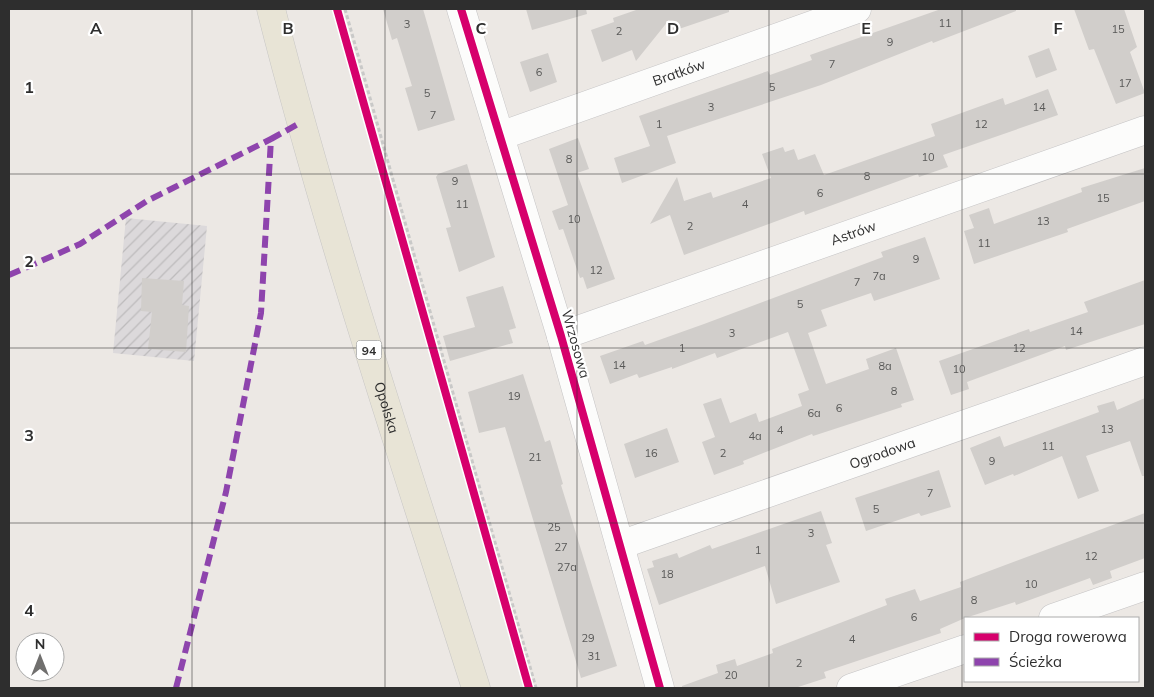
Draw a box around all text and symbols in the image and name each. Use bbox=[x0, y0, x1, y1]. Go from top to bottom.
house number: 11 bbox=[938, 16, 952, 30]
house number: 3 bbox=[404, 17, 410, 31]
text: A bbox=[90, 18, 102, 38]
text: B bbox=[282, 18, 294, 38]
text: C bbox=[476, 18, 487, 38]
text: D bbox=[667, 18, 679, 38]
text: E bbox=[861, 18, 871, 38]
text: F bbox=[1053, 18, 1063, 38]
house number: 15 bbox=[1111, 22, 1125, 36]
house number: 2 bbox=[616, 24, 623, 38]
house number: 9 bbox=[887, 35, 893, 49]
street label: Bratków bbox=[650, 55, 708, 90]
house number: 7 bbox=[829, 57, 835, 71]
house number: 6 bbox=[536, 65, 543, 79]
house number: 17 bbox=[1118, 76, 1132, 90]
text: 1 bbox=[24, 77, 34, 97]
house number: 5 bbox=[769, 80, 776, 94]
house number: 5 bbox=[424, 86, 431, 100]
house number: 3 bbox=[708, 100, 714, 114]
house number: 14 bbox=[1032, 100, 1046, 114]
house number: 7 bbox=[430, 108, 436, 122]
house number: 1 bbox=[656, 117, 662, 131]
house number: 12 bbox=[974, 117, 988, 131]
house number: 10 bbox=[921, 150, 935, 164]
house number: 8 bbox=[566, 152, 573, 166]
house number: 8 bbox=[864, 169, 871, 183]
house number: 9 bbox=[452, 174, 458, 188]
house number: 6 bbox=[817, 186, 824, 200]
house number: 15 bbox=[1096, 191, 1110, 205]
house number: 11 bbox=[455, 197, 469, 211]
house number: 4 bbox=[742, 197, 749, 211]
house number: 10 bbox=[567, 212, 581, 226]
house number: 13 bbox=[1036, 214, 1050, 228]
street label: Astrów bbox=[828, 217, 879, 249]
house number: 2 bbox=[687, 219, 694, 233]
house number: 11 bbox=[977, 236, 991, 250]
text: 2 bbox=[24, 251, 34, 271]
house number: 9 bbox=[913, 252, 919, 266]
house number: 12 bbox=[589, 263, 603, 277]
house number: 7a bbox=[872, 269, 886, 283]
house number: 7 bbox=[854, 275, 860, 289]
house number: 5 bbox=[797, 297, 804, 311]
street label: Wrzosowa bbox=[558, 308, 594, 380]
house number: 14 bbox=[1069, 324, 1083, 338]
house number: 3 bbox=[729, 326, 735, 340]
road number: 94 bbox=[356, 340, 382, 360]
house number: 1 bbox=[679, 341, 685, 355]
house number: 12 bbox=[1012, 341, 1026, 355]
house number: 14 bbox=[612, 358, 626, 372]
house number: 8a bbox=[878, 359, 892, 373]
house number: 10 bbox=[952, 362, 966, 376]
street label: Opolska bbox=[370, 380, 403, 436]
house number: 8 bbox=[891, 384, 898, 398]
house number: 19 bbox=[507, 389, 521, 403]
house number: 6 bbox=[836, 401, 843, 415]
house number: 6a bbox=[807, 406, 821, 420]
house number: 13 bbox=[1100, 422, 1114, 436]
house number: 4 bbox=[777, 423, 784, 437]
text: 3 bbox=[24, 425, 34, 445]
house number: 4a bbox=[748, 429, 762, 443]
street label: Ogrodowa bbox=[847, 433, 918, 473]
house number: 11 bbox=[1041, 439, 1055, 453]
house number: 16 bbox=[644, 446, 658, 460]
house number: 2 bbox=[720, 446, 727, 460]
house number: 21 bbox=[528, 450, 542, 464]
house number: 9 bbox=[989, 454, 995, 468]
house number: 7 bbox=[927, 486, 933, 500]
house number: 5 bbox=[873, 502, 880, 516]
house number: 25 bbox=[547, 520, 561, 534]
house number: 3 bbox=[808, 526, 814, 540]
house number: 27 bbox=[554, 540, 568, 554]
house number: 1 bbox=[755, 543, 761, 557]
house number: 12 bbox=[1084, 549, 1098, 563]
house number: 27a bbox=[557, 560, 577, 574]
house number: 18 bbox=[660, 567, 674, 581]
house number: 10 bbox=[1024, 577, 1038, 591]
house number: 8 bbox=[971, 593, 978, 607]
text: 4 bbox=[24, 600, 34, 620]
house number: 6 bbox=[911, 610, 918, 624]
legend bbox=[964, 617, 1139, 682]
text: Droga rowerowa bbox=[1009, 627, 1127, 646]
house number: 29 bbox=[581, 631, 595, 645]
north arrow bbox=[15, 632, 65, 682]
house number: 4 bbox=[849, 632, 856, 646]
text: N bbox=[35, 635, 45, 653]
house number: 31 bbox=[587, 649, 601, 663]
text: Ścieżka bbox=[1009, 652, 1062, 671]
house number: 2 bbox=[796, 656, 803, 670]
house number: 20 bbox=[724, 668, 738, 682]

